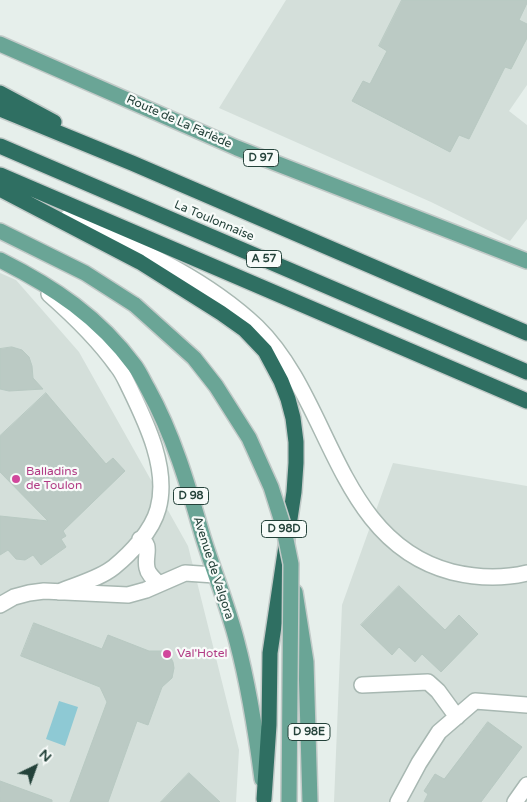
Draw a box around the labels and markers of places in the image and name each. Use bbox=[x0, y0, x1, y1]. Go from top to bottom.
place label: Balladins de Toulon bbox=[26, 465, 82, 493]
marker: Balladins de Toulon bbox=[10, 473, 22, 485]
place label: Val'Hotel bbox=[177, 647, 227, 661]
marker: Val'Hotel bbox=[161, 648, 173, 660]

